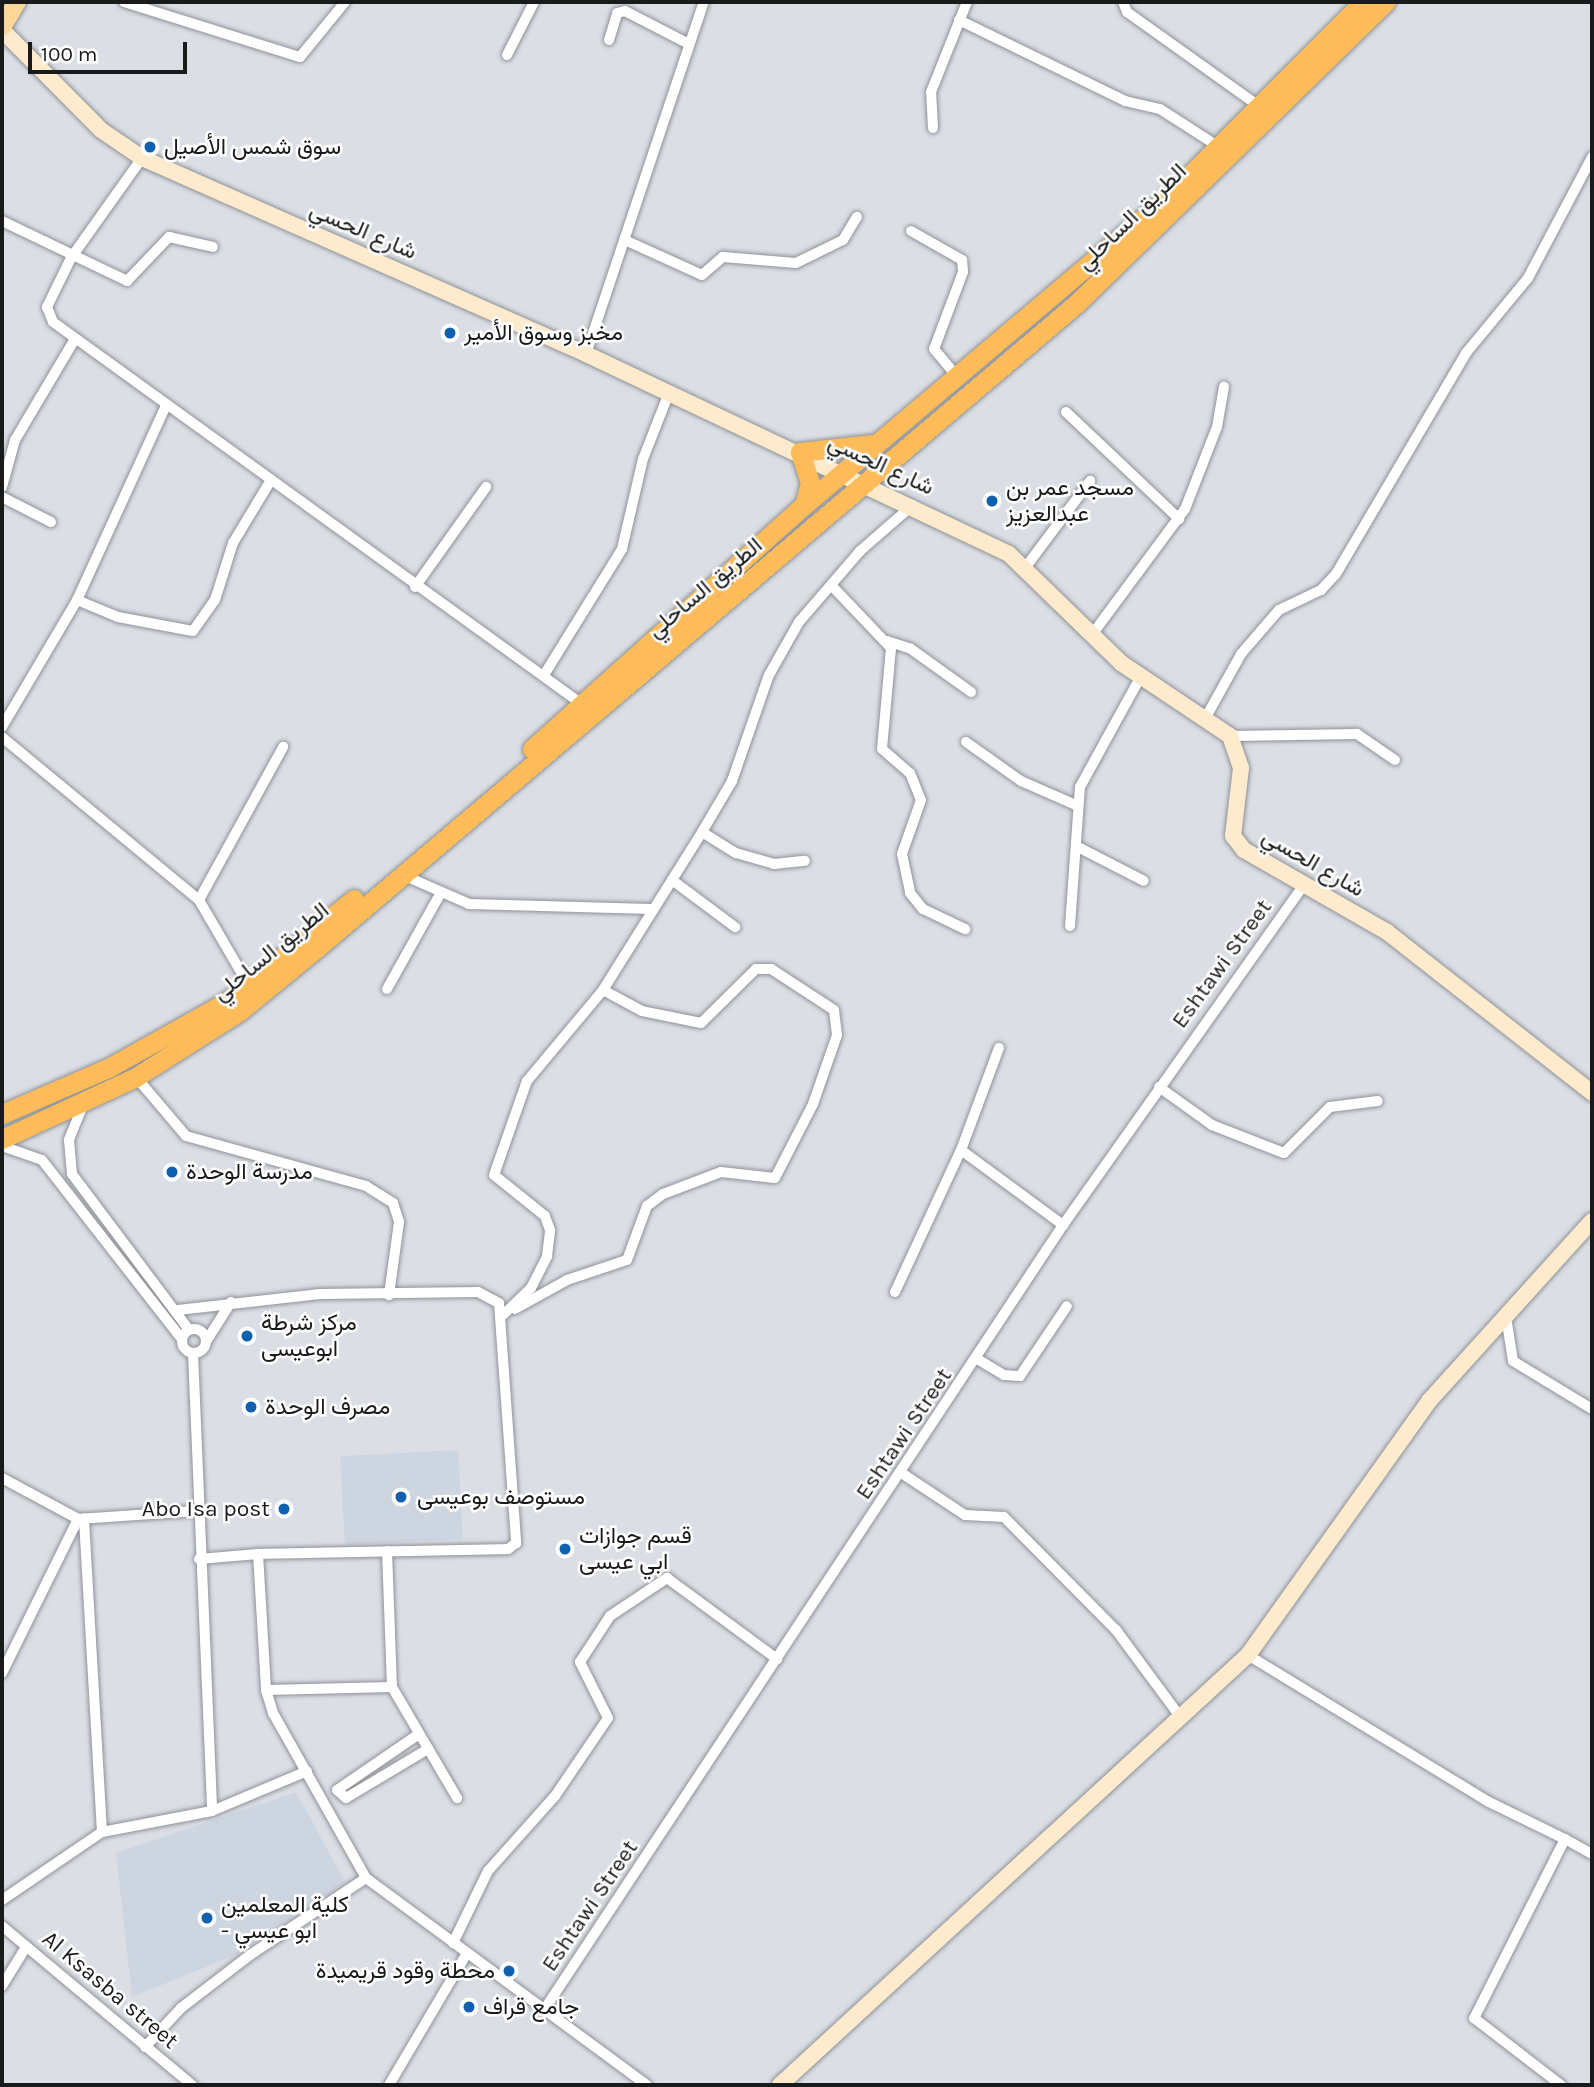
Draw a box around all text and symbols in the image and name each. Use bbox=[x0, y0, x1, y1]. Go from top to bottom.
scale bar bbox=[32, 28, 191, 72]
text: 100 m bbox=[41, 42, 98, 66]
place label: سوق شمس الأصيل bbox=[164, 133, 341, 161]
marker: سوق شمس الأصيل bbox=[142, 139, 158, 155]
street label: الطريق الساحلي bbox=[1071, 158, 1193, 276]
street label: شارع الحسي bbox=[305, 196, 421, 266]
place label: مخبز وسوق الأمير bbox=[464, 319, 623, 347]
marker: مخبز وسوق الأمير bbox=[442, 325, 458, 341]
street label: شارع الحسي bbox=[824, 428, 938, 502]
place label: مسجد عمر بن عبدالعزيز bbox=[1006, 474, 1134, 528]
marker: مسجد عمر بن عبدالعزيز bbox=[984, 493, 1000, 509]
street label: الطريق الساحلي bbox=[642, 532, 768, 644]
street label: شارع الحسي bbox=[1257, 823, 1369, 903]
street label: Eshtawi Street bbox=[1166, 894, 1278, 1034]
street label: الطريق الساحلي bbox=[207, 897, 335, 1007]
place label: مدرسة الوحدة bbox=[186, 1158, 313, 1186]
marker: مدرسة الوحدة bbox=[164, 1164, 180, 1180]
place label: مركز شرطة ابوعيسى bbox=[261, 1309, 357, 1363]
marker: مركز شرطة ابوعيسى bbox=[239, 1328, 255, 1344]
street label: Eshtawi Street bbox=[850, 1363, 958, 1505]
place label: مصرف الوحدة bbox=[265, 1393, 390, 1421]
marker: مصرف الوحدة bbox=[243, 1399, 259, 1415]
place label: مستوصف بوعيسى bbox=[417, 1483, 585, 1511]
marker: مستوصف بوعيسى bbox=[391, 1487, 411, 1507]
place label: Abo Isa post bbox=[142, 1495, 270, 1523]
marker: Abo Isa post bbox=[276, 1501, 292, 1517]
place label: قسم جوازات ابي عيسى bbox=[579, 1522, 692, 1576]
marker: قسم جوازات ابي عيسى bbox=[557, 1541, 573, 1557]
street label: Eshtawi Street bbox=[536, 1835, 644, 1977]
place label: كلية المعلمين - ابو عيسي bbox=[221, 1891, 349, 1945]
marker: كلية المعلمين - ابو عيسي bbox=[199, 1910, 215, 1926]
street label: Al Ksasba street bbox=[36, 1925, 184, 2055]
place label: محطة وقود قريميدة bbox=[316, 1957, 495, 1985]
marker: محطة وقود قريميدة bbox=[501, 1963, 517, 1979]
place label: جامع قراف bbox=[483, 1993, 579, 2021]
marker: جامع قراف bbox=[461, 1999, 477, 2015]

